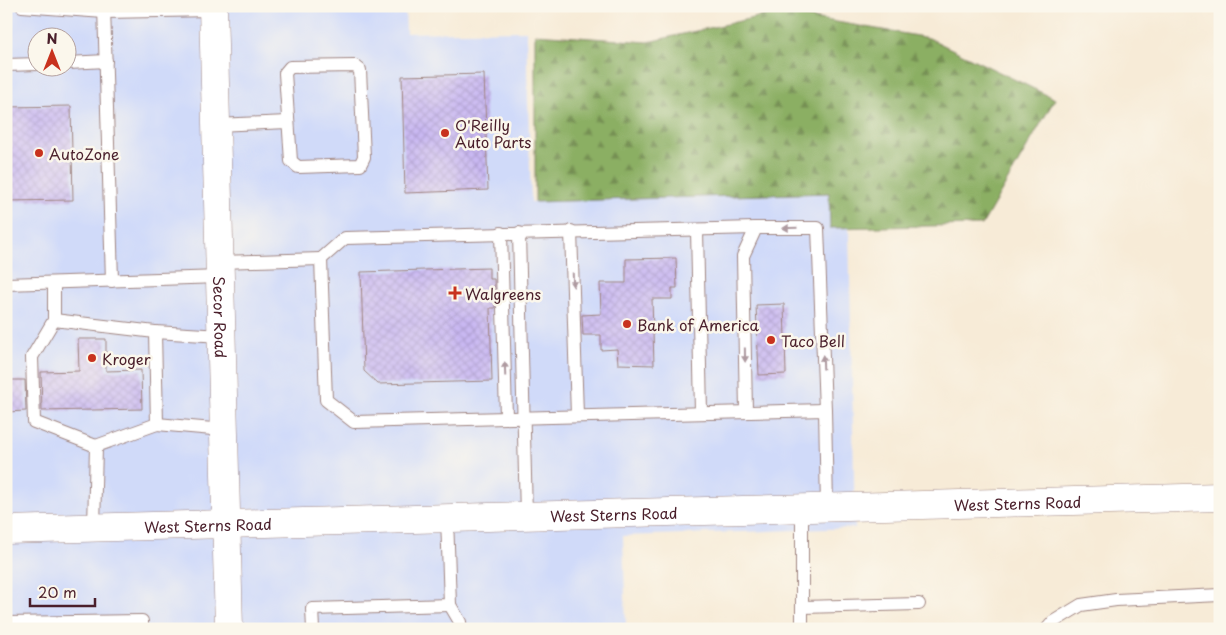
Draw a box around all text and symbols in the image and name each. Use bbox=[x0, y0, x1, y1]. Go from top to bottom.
north arrow bbox=[28, 28, 78, 78]
text: N bbox=[46, 28, 58, 49]
place label: O'Reilly Auto Parts bbox=[455, 113, 531, 153]
marker: O'Reilly Auto Parts bbox=[439, 127, 451, 139]
place label: AutoZone bbox=[49, 142, 119, 165]
marker: AutoZone bbox=[33, 147, 45, 159]
one-way arrow bbox=[781, 224, 797, 232]
one-way arrow bbox=[569, 272, 577, 288]
street label: Secor Road bbox=[208, 276, 234, 358]
place label: Walgreens bbox=[465, 282, 541, 305]
marker: Walgreens bbox=[449, 287, 461, 299]
place label: Bank of America bbox=[637, 313, 760, 336]
marker: Bank of America bbox=[621, 318, 633, 330]
place label: Taco Bell bbox=[781, 329, 845, 352]
marker: Taco Bell bbox=[765, 334, 777, 346]
place label: Kroger bbox=[102, 347, 151, 370]
one-way arrow bbox=[741, 347, 749, 363]
marker: Kroger bbox=[86, 352, 98, 364]
one-way arrow bbox=[819, 353, 827, 369]
one-way arrow bbox=[501, 361, 509, 377]
street label: West Sterns Road bbox=[954, 489, 1082, 516]
street label: West Sterns Road bbox=[550, 500, 678, 527]
street label: West Sterns Road bbox=[144, 511, 272, 538]
scale bar bbox=[30, 575, 95, 607]
text: 20 m bbox=[38, 580, 77, 603]

